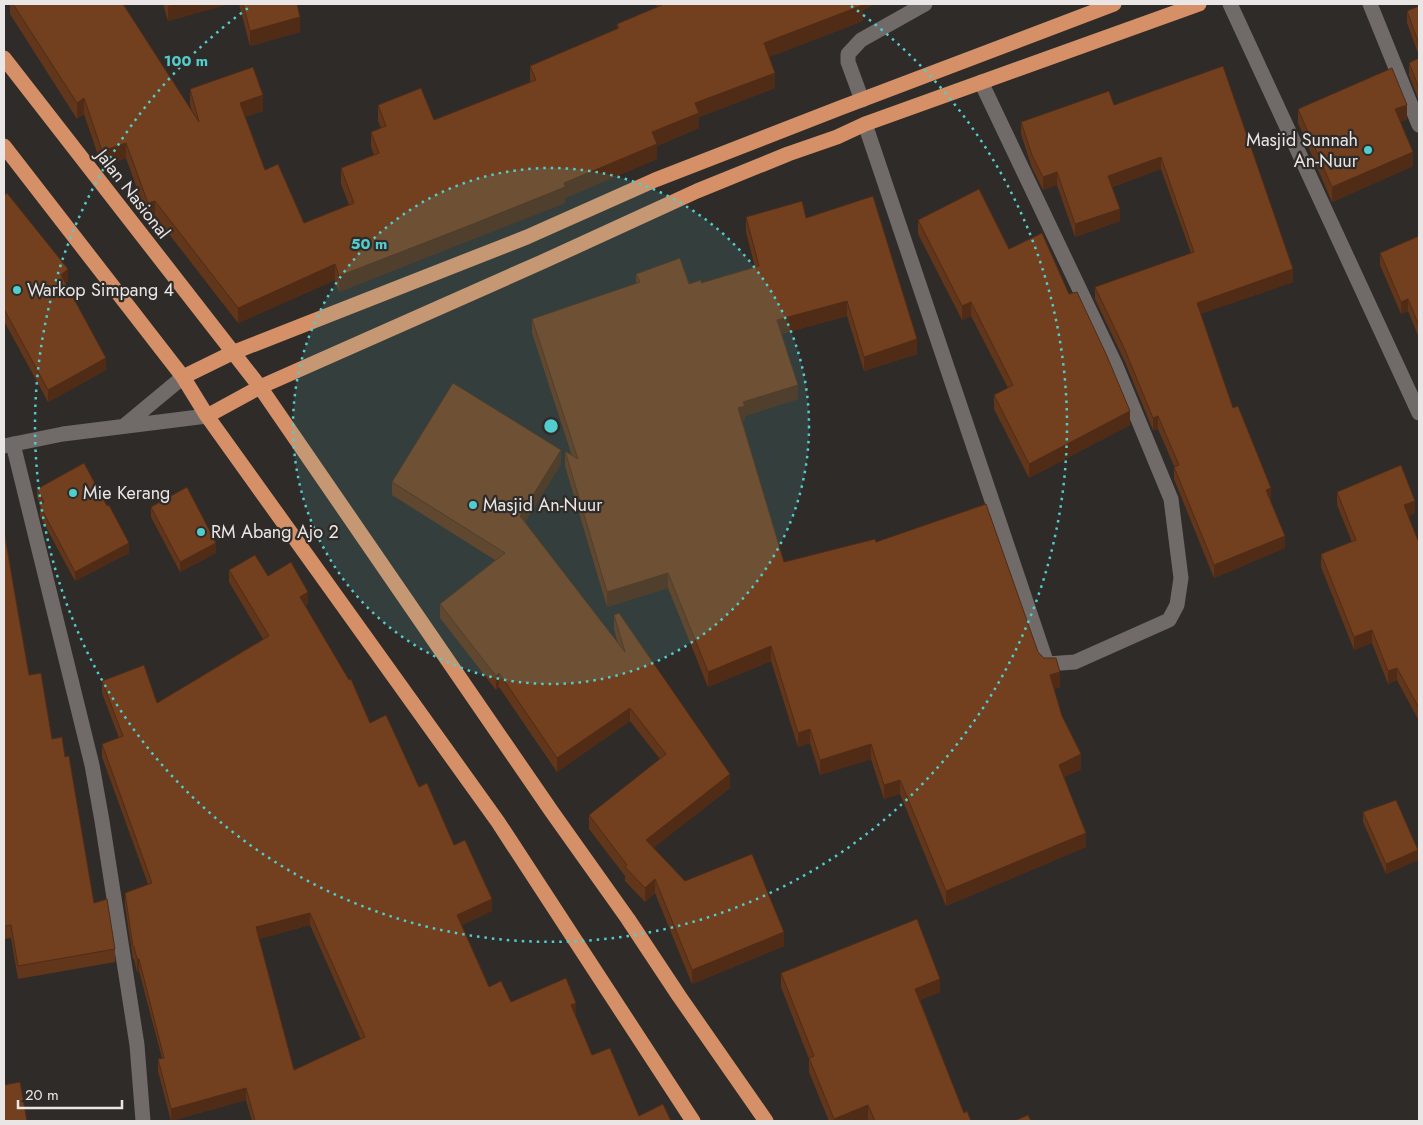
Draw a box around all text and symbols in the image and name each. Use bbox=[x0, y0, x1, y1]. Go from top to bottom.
text: 100 m bbox=[164, 50, 208, 72]
place label: Masjid Sunnah An-Nuur bbox=[1246, 127, 1359, 174]
street label: Jalan Nasional bbox=[89, 142, 176, 244]
marker: Masjid Sunnah An-Nuur bbox=[1362, 144, 1374, 156]
text: 50 m bbox=[351, 233, 387, 255]
place label: Warkop Simpang 4 bbox=[27, 277, 174, 303]
marker: Warkop Simpang 4 bbox=[11, 284, 23, 296]
centre of rings bbox=[542, 417, 560, 435]
place label: Mie Kerang bbox=[83, 480, 170, 506]
marker: Mie Kerang bbox=[67, 487, 79, 499]
place label: Masjid An-Nuur bbox=[483, 492, 603, 518]
marker: Masjid An-Nuur bbox=[467, 499, 479, 511]
place label: RM Abang Ajo 2 bbox=[211, 519, 339, 545]
marker: RM Abang Ajo 2 bbox=[195, 526, 207, 538]
scale bar bbox=[18, 1078, 121, 1110]
text: 20 m bbox=[25, 1084, 59, 1106]

